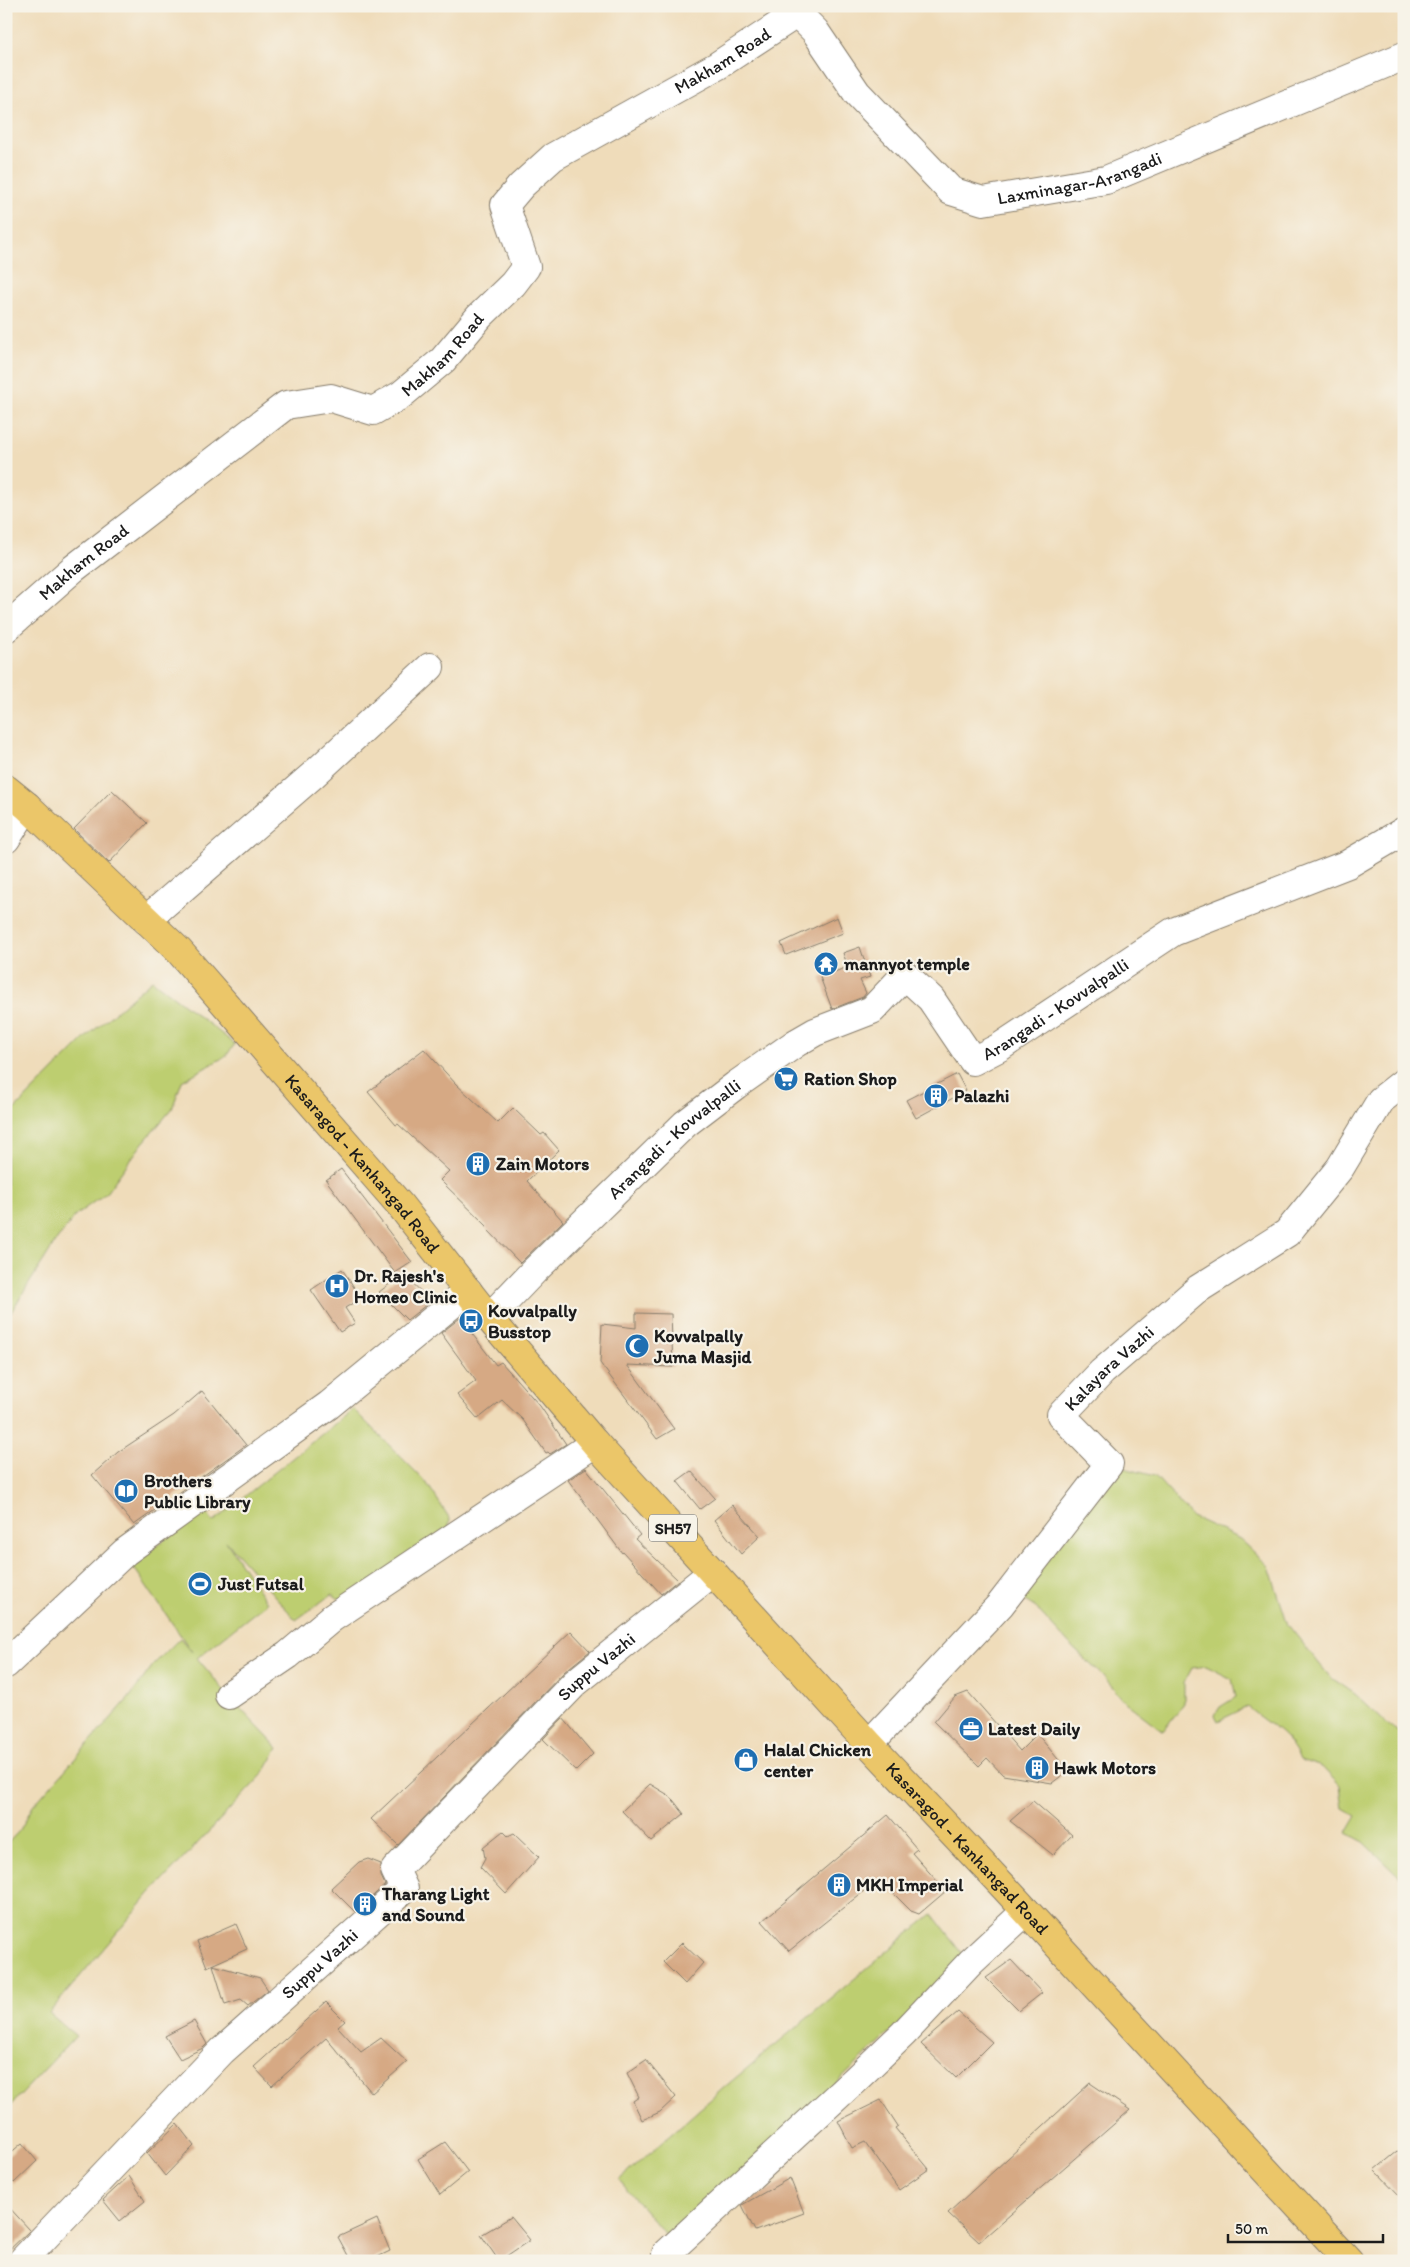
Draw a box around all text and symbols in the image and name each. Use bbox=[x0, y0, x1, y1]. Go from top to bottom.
street label: Makham Road bbox=[670, 23, 775, 99]
street label: Laxminagar-Arangadi bbox=[996, 147, 1165, 209]
street label: Makham Road bbox=[397, 308, 489, 401]
street label: Makham Road bbox=[34, 519, 133, 605]
temple icon: mannyot temple bbox=[813, 951, 839, 977]
place label: mannyot temple bbox=[843, 953, 970, 975]
street label: Arangadi - Kovvalpalli bbox=[979, 954, 1133, 1065]
supermarket icon: Ration Shop bbox=[773, 1066, 799, 1092]
place label: Ration Shop bbox=[804, 1068, 897, 1090]
street label: Kasaragod - Kanhangad Road bbox=[280, 1070, 445, 1258]
street label: Arangadi - Kovvalpalli bbox=[603, 1074, 745, 1204]
building icon: Palazhi bbox=[923, 1083, 949, 1109]
place label: Palazhi bbox=[954, 1085, 1009, 1107]
building icon: Zain Motors bbox=[465, 1151, 491, 1177]
place label: Zain Motors bbox=[496, 1153, 589, 1175]
place label: Dr. Rajesh's Homeo Clinic bbox=[354, 1265, 458, 1308]
hospital icon: Dr. Rajesh's Homeo Clinic bbox=[324, 1273, 350, 1299]
place label: Kovvalpally Busstop bbox=[488, 1300, 577, 1343]
bus stop icon: Kovvalpally Busstop bbox=[458, 1308, 484, 1334]
street label: Kalayara Vazhi bbox=[1060, 1321, 1159, 1416]
place label: Kovvalpally Juma Masjid bbox=[653, 1325, 753, 1368]
mosque icon: Kovvalpally Juma Masjid bbox=[624, 1333, 650, 1359]
place label: Brothers Public Library bbox=[144, 1470, 251, 1513]
library icon: Brothers Public Library bbox=[113, 1478, 139, 1504]
road number: SH57 bbox=[649, 1515, 697, 1542]
sports icon: Just Futsal bbox=[187, 1571, 213, 1597]
place label: Just Futsal bbox=[217, 1573, 305, 1595]
street label: Suppu Vazhi bbox=[553, 1628, 640, 1706]
office icon: Latest Daily bbox=[958, 1716, 984, 1742]
place label: Latest Daily bbox=[988, 1718, 1080, 1740]
place label: Halal Chicken center bbox=[764, 1739, 872, 1782]
shop icon: Halal Chicken center bbox=[733, 1747, 759, 1773]
building icon: Hawk Motors bbox=[1024, 1755, 1050, 1781]
place label: Hawk Motors bbox=[1054, 1757, 1156, 1779]
street label: Kasaragod - Kanhangad Road bbox=[881, 1758, 1054, 1939]
building icon: MKH Imperial bbox=[826, 1872, 852, 1898]
place label: MKH Imperial bbox=[856, 1874, 964, 1896]
place label: Tharang Light and Sound bbox=[381, 1883, 490, 1926]
building icon: Tharang Light and Sound bbox=[352, 1891, 378, 1917]
street label: Suppu Vazhi bbox=[277, 1924, 363, 2004]
scale bar bbox=[1228, 2212, 1382, 2244]
text: 50 m bbox=[1235, 2220, 1268, 2238]

